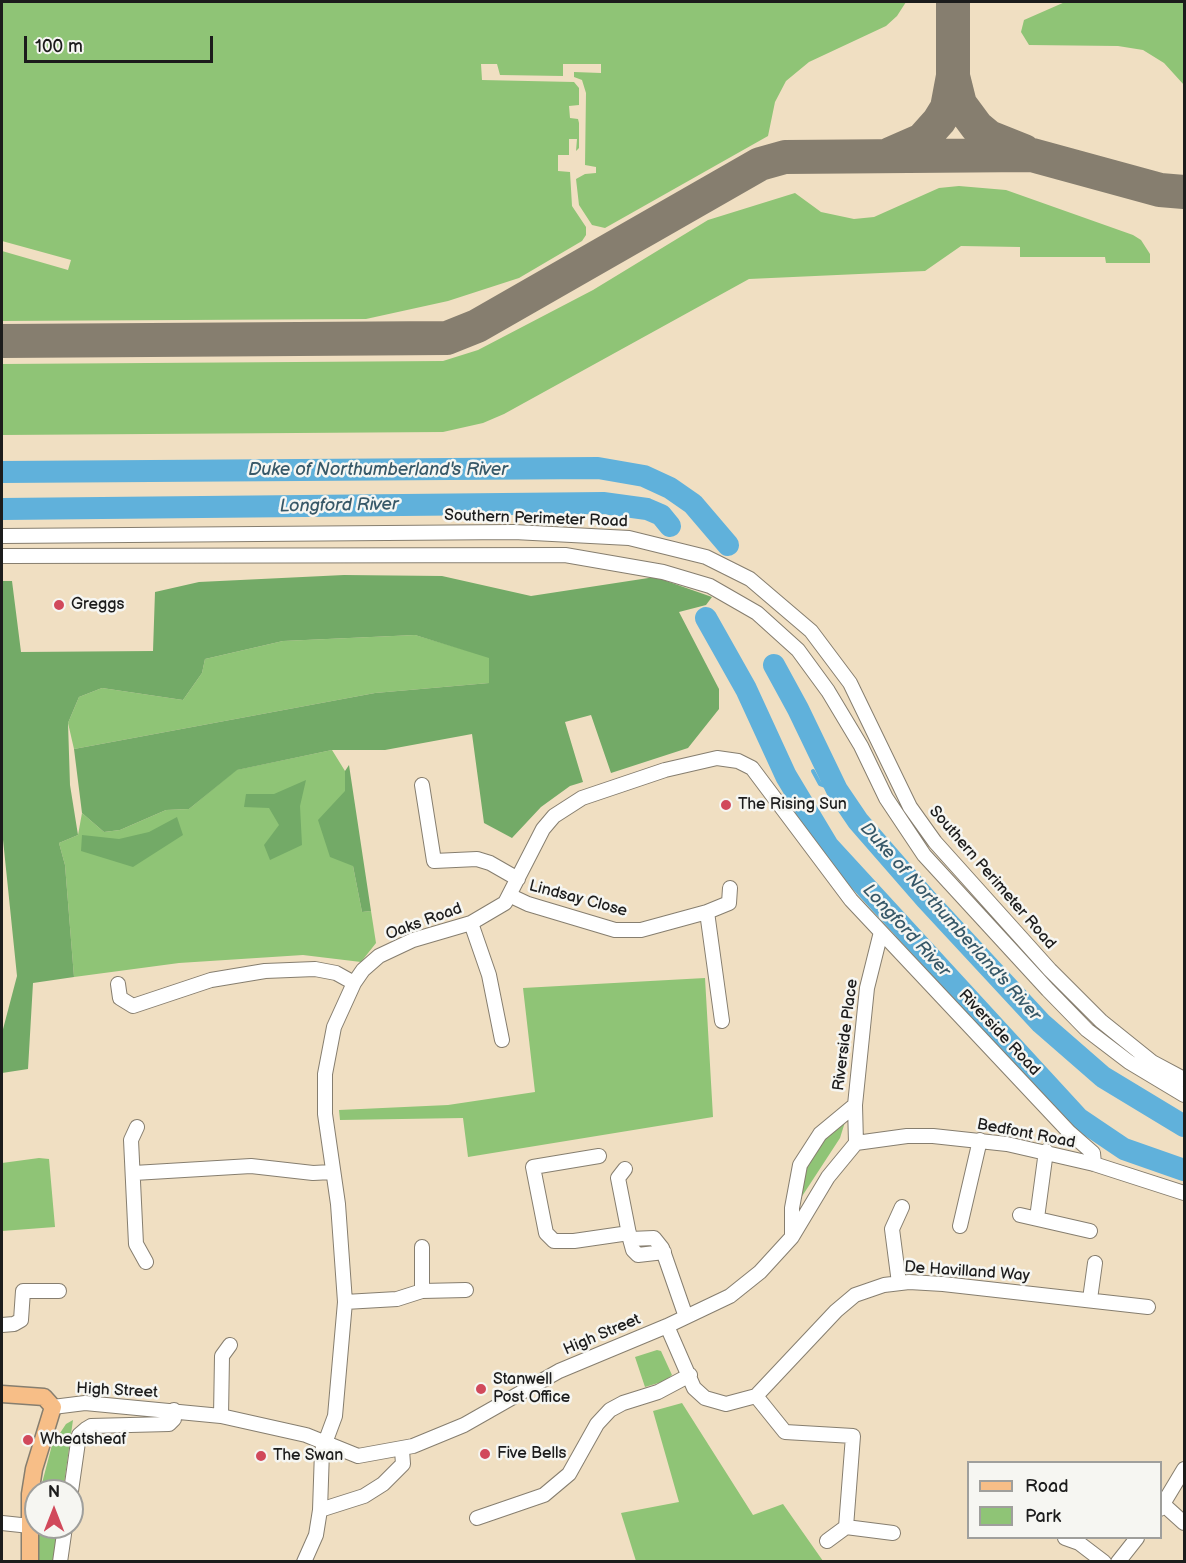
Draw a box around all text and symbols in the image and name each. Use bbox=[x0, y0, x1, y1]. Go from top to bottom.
scale bar bbox=[27, 24, 216, 62]
text: 100 m bbox=[35, 36, 83, 57]
water label: Duke of Northumberland's River bbox=[248, 459, 508, 481]
water label: Longford River bbox=[279, 494, 399, 518]
street label: Southern Perimeter Road bbox=[444, 506, 628, 532]
place label: Greggs bbox=[71, 595, 124, 615]
marker: Greggs bbox=[52, 598, 66, 612]
place label: The Rising Sun bbox=[738, 795, 847, 815]
marker: The Rising Sun bbox=[719, 798, 733, 812]
street label: Southern Perimeter Road bbox=[924, 802, 1060, 954]
water label: Duke of Northumberland's River bbox=[855, 818, 1045, 1026]
street label: Lindsay Close bbox=[527, 877, 629, 921]
water label: Longford River bbox=[858, 880, 954, 982]
street label: Oaks Road bbox=[383, 899, 465, 945]
street label: Riverside Place bbox=[830, 978, 862, 1092]
street label: Riverside Road bbox=[954, 986, 1044, 1080]
street label: Bedfont Road bbox=[975, 1115, 1077, 1153]
street label: De Havilland Way bbox=[903, 1258, 1031, 1286]
street label: High Street bbox=[561, 1310, 643, 1360]
place label: Stanwell Post Office bbox=[493, 1370, 570, 1408]
street label: High Street bbox=[76, 1379, 158, 1403]
marker: Stanwell Post Office bbox=[474, 1382, 488, 1396]
place label: Wheatsheaf bbox=[40, 1430, 126, 1450]
marker: Wheatsheaf bbox=[21, 1433, 35, 1447]
place label: Five Bells bbox=[497, 1444, 567, 1464]
place label: The Swan bbox=[273, 1446, 343, 1466]
marker: Five Bells bbox=[478, 1447, 492, 1461]
marker: The Swan bbox=[254, 1449, 268, 1463]
legend bbox=[967, 1461, 1162, 1539]
text: Road bbox=[1025, 1476, 1069, 1497]
north arrow bbox=[24, 1479, 84, 1539]
text: N bbox=[48, 1483, 60, 1502]
text: Park bbox=[1025, 1506, 1061, 1527]

